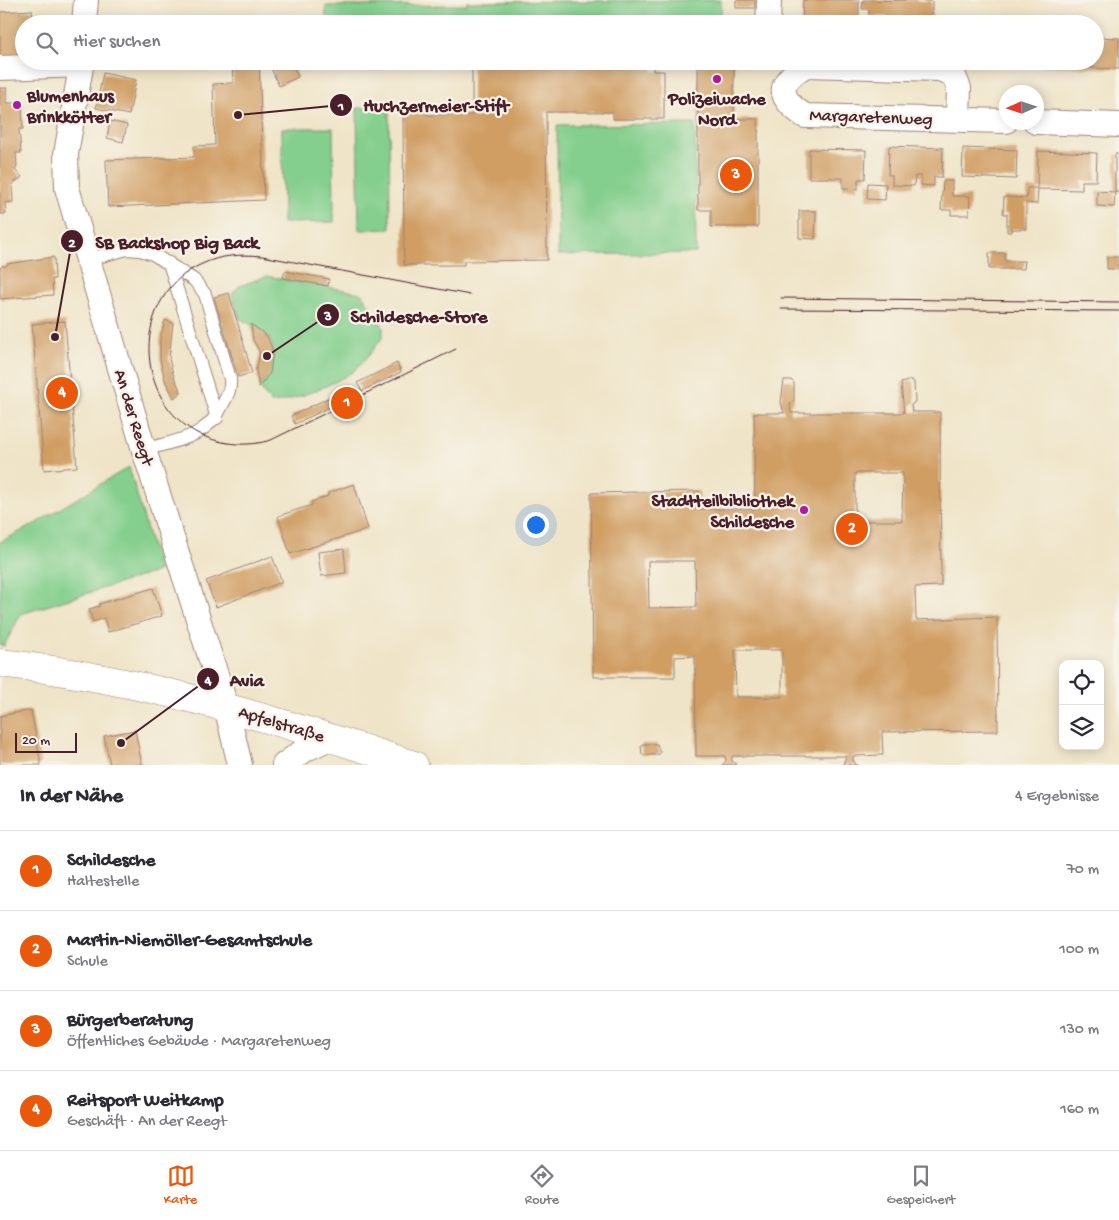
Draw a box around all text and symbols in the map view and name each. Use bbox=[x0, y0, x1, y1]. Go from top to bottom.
search box bbox=[15, 15, 1104, 70]
icon: search bbox=[33, 29, 61, 57]
text: Hier suchen bbox=[73, 31, 160, 54]
marker: Polizeiwache Nord bbox=[711, 73, 723, 85]
north arrow bbox=[999, 85, 1044, 130]
place label: Blumenhaus Brinkkötter bbox=[26, 87, 115, 129]
callout: Huchzermeier-Stift bbox=[328, 88, 519, 122]
place label: Polizeiwache Nord bbox=[667, 90, 766, 132]
text: Huchzermeier-Stift bbox=[363, 96, 511, 119]
text: 1 bbox=[337, 98, 344, 116]
marker: Blumenhaus Brinkkötter bbox=[11, 99, 23, 111]
street label: Margaretenweg bbox=[809, 106, 933, 131]
pin: 3 bbox=[720, 156, 752, 194]
callout: SB Backshop Big Back bbox=[60, 224, 268, 258]
text: SB Backshop Big Back bbox=[95, 233, 261, 256]
text: 2 bbox=[68, 235, 76, 253]
callout: Schildesche-Store bbox=[316, 298, 498, 332]
text: Schildesche-Store bbox=[350, 307, 489, 330]
text: 3 bbox=[323, 308, 332, 326]
street label: An der Reegt bbox=[108, 367, 158, 470]
pin: 4 bbox=[46, 374, 78, 412]
pin: 1 bbox=[331, 384, 363, 422]
place label: Stadtteilbibliothek Schildesche bbox=[651, 492, 796, 534]
marker: Stadtteilbibliothek Schildesche bbox=[798, 504, 810, 516]
pin: 2 bbox=[836, 510, 868, 548]
your location bbox=[523, 512, 549, 538]
map controls bbox=[1059, 660, 1104, 750]
button: locate bbox=[1059, 660, 1104, 705]
callout: Avia bbox=[195, 662, 275, 696]
text: Avia bbox=[229, 671, 266, 694]
text: 4 bbox=[203, 672, 212, 690]
street label: Apfelstraße bbox=[236, 702, 327, 749]
button: layers bbox=[1059, 705, 1104, 750]
scale bar bbox=[15, 730, 78, 753]
text: 20 m bbox=[22, 733, 50, 750]
text: In der Nähe bbox=[20, 785, 123, 810]
text: 4 Ergebnisse bbox=[1015, 788, 1099, 807]
text: Schildesche bbox=[67, 850, 155, 873]
text: 1 bbox=[33, 861, 39, 880]
text: 70 m bbox=[1066, 861, 1099, 880]
text: Haltestelle bbox=[67, 873, 139, 892]
text: Martin-Niemöller-Gesamtschule bbox=[67, 930, 312, 953]
text: 2 bbox=[32, 941, 40, 960]
text: 100 m bbox=[1059, 941, 1099, 960]
text: Schule bbox=[67, 953, 108, 972]
text: Bürgerberatung bbox=[67, 1010, 193, 1033]
text: 3 bbox=[32, 1021, 40, 1040]
text: 130 m bbox=[1060, 1021, 1099, 1040]
text: Öffentliches Gebäude · Margaretenweg bbox=[67, 1033, 331, 1052]
text: Reitsport Weitkamp bbox=[67, 1090, 224, 1113]
text: 4 bbox=[32, 1101, 40, 1120]
text: 160 m bbox=[1060, 1101, 1099, 1120]
text: Geschäft · An der Reegt bbox=[67, 1113, 227, 1132]
tab: Karte bbox=[164, 1162, 197, 1209]
tab: Route bbox=[525, 1162, 559, 1209]
tab: Gespeichert bbox=[887, 1162, 955, 1209]

